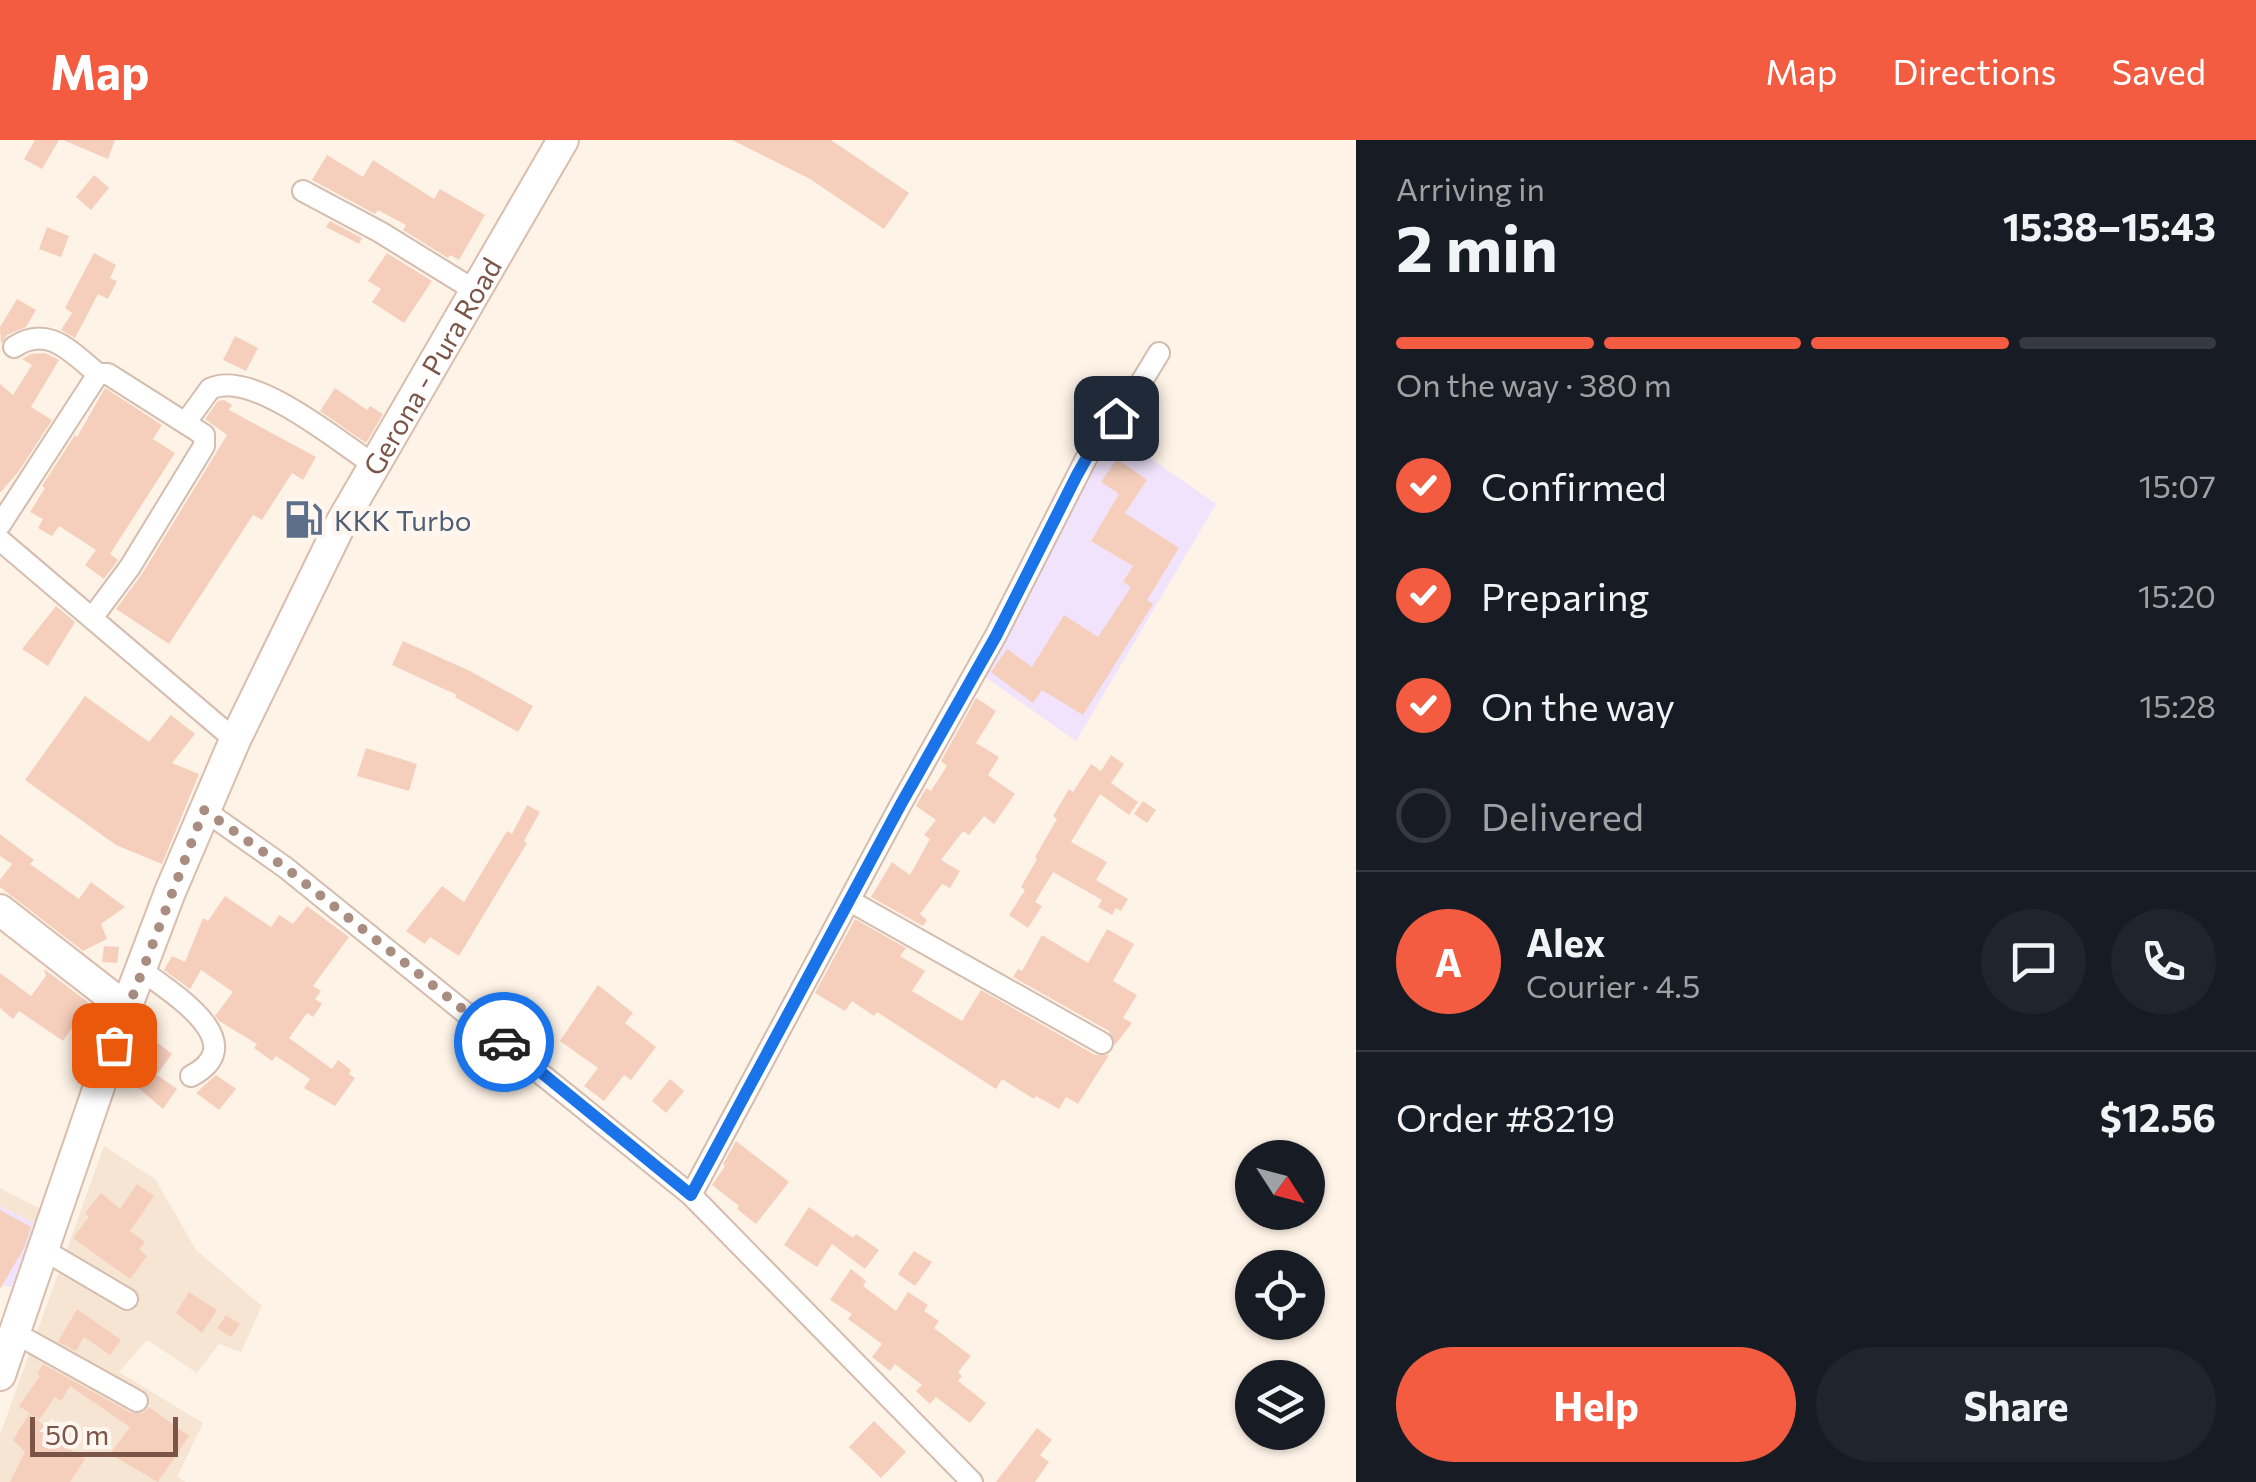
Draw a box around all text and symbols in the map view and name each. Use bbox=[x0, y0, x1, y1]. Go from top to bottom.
text: Map bbox=[50, 41, 149, 100]
text: Map bbox=[1765, 49, 1837, 92]
text: Directions bbox=[1892, 49, 2057, 92]
text: Saved bbox=[2112, 49, 2206, 92]
text: Arriving in bbox=[1396, 168, 1545, 208]
text: 15:38–15:43 bbox=[2003, 202, 2216, 249]
text: 2 min bbox=[1396, 206, 1558, 285]
street label: Gerona - Pura Road bbox=[356, 252, 508, 481]
text: On the way · 380 m bbox=[1396, 364, 1672, 404]
pin bbox=[1074, 376, 1159, 461]
icon: home bbox=[1089, 391, 1144, 446]
icon: check bbox=[1396, 458, 1451, 513]
text: Confirmed bbox=[1481, 462, 1667, 509]
text: 15:07 bbox=[2139, 465, 2216, 505]
fuel station icon: KKK Turbo bbox=[283, 499, 325, 541]
place label: KKK Turbo bbox=[334, 503, 471, 537]
icon: check bbox=[1396, 568, 1451, 623]
text: Preparing bbox=[1481, 572, 1649, 619]
text: 15:20 bbox=[2138, 575, 2216, 615]
icon: check bbox=[1396, 678, 1451, 733]
text: On the way bbox=[1481, 682, 1675, 729]
text: 15:28 bbox=[2139, 685, 2216, 725]
text: Delivered bbox=[1481, 792, 1644, 839]
button: chat bbox=[1981, 909, 2086, 1014]
button: phone bbox=[2111, 909, 2216, 1014]
text: Alex bbox=[1526, 918, 1605, 965]
text: A bbox=[1435, 938, 1462, 985]
text: Courier · 4.5 bbox=[1526, 965, 1700, 1005]
courier bbox=[454, 992, 554, 1092]
pin bbox=[72, 1003, 157, 1088]
icon: car bbox=[477, 1015, 532, 1070]
icon: bag bbox=[87, 1018, 142, 1073]
text: Order #8219 bbox=[1396, 1093, 1615, 1140]
text: $12.56 bbox=[2100, 1093, 2216, 1140]
north arrow bbox=[1235, 1140, 1325, 1230]
map controls bbox=[1235, 1140, 1325, 1450]
button: locate bbox=[1235, 1250, 1325, 1340]
button: Help bbox=[1396, 1347, 1796, 1462]
button: Share bbox=[1816, 1347, 2216, 1462]
button: layers bbox=[1235, 1360, 1325, 1450]
scale bar bbox=[30, 1412, 178, 1456]
text: 50 m bbox=[45, 1417, 109, 1451]

